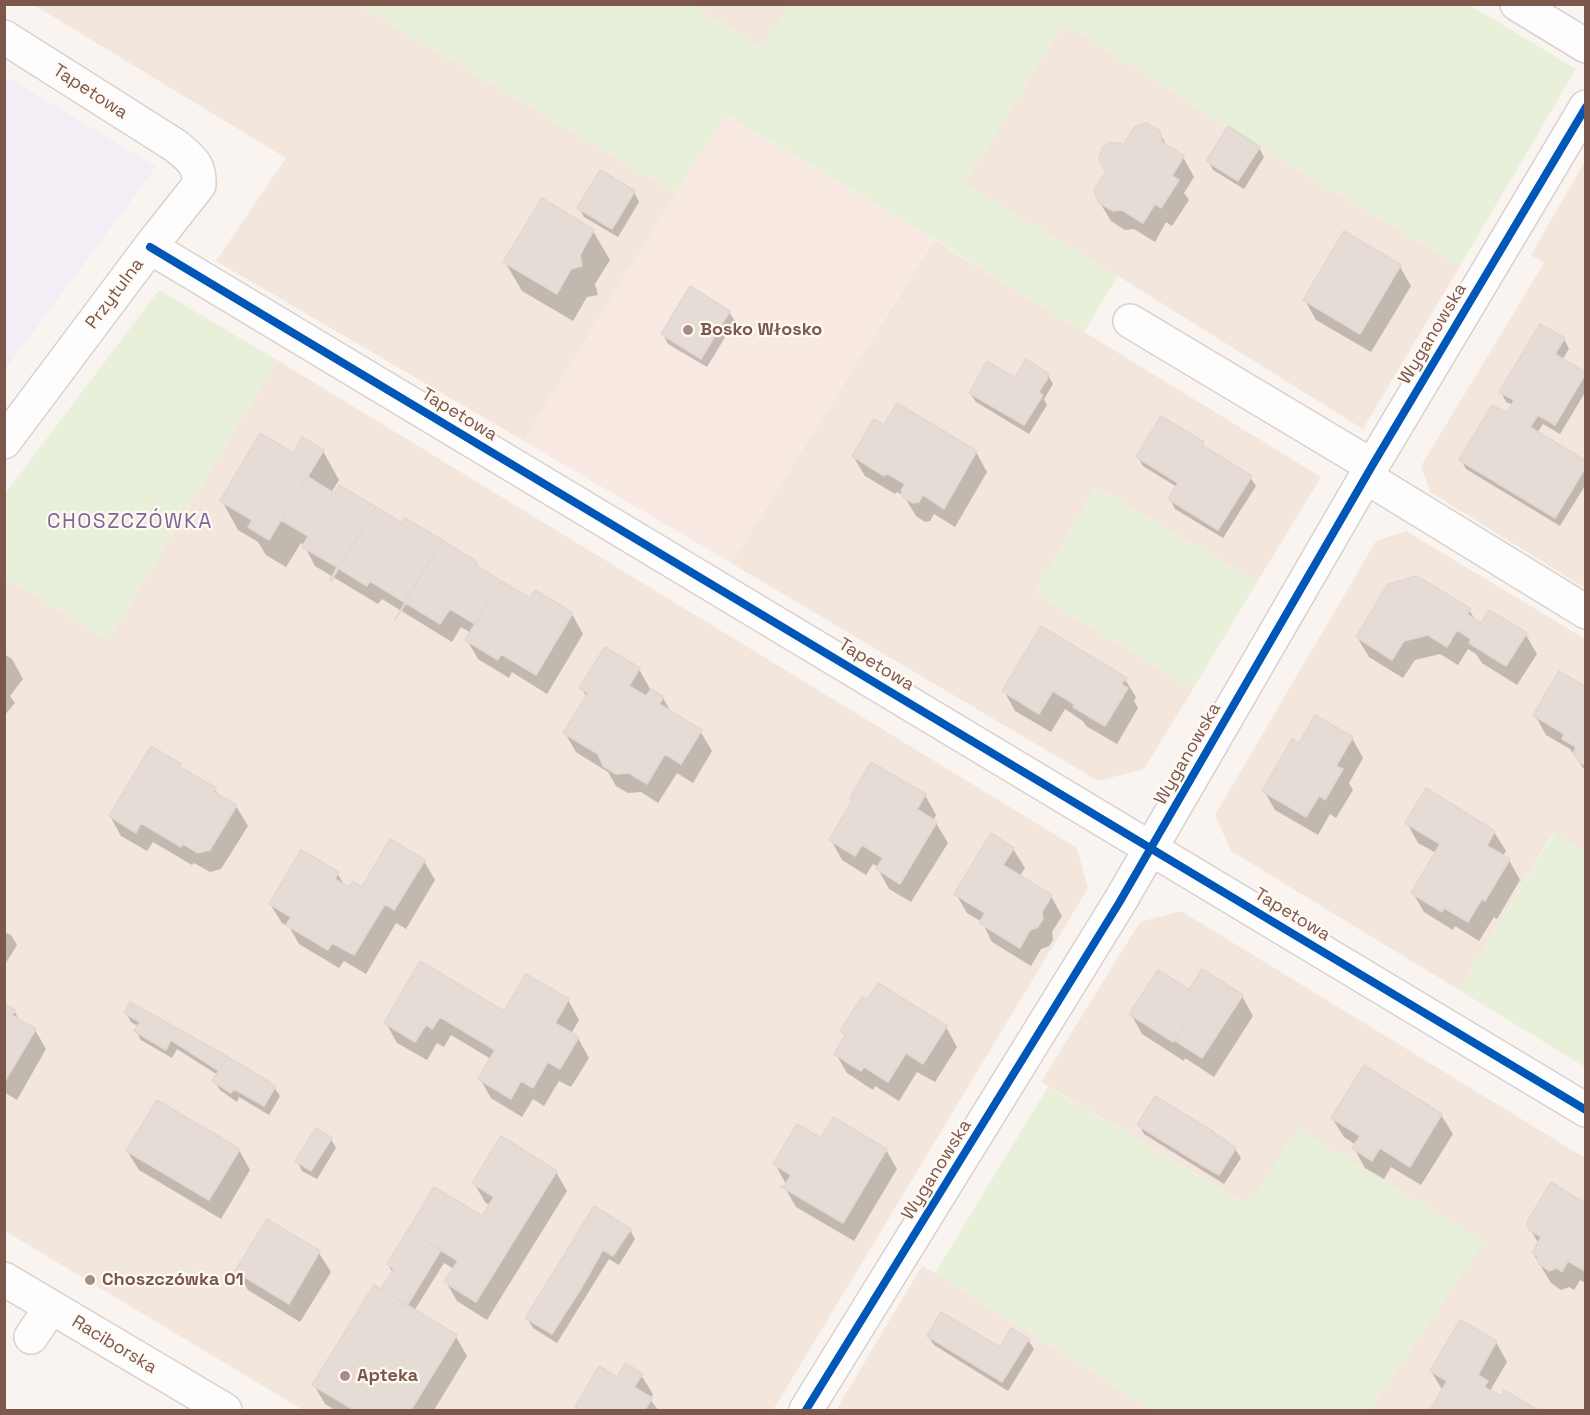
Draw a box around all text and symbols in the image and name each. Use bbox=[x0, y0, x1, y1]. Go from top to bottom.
street label: Tapetowa bbox=[49, 60, 131, 124]
street label: Przytulna bbox=[81, 254, 149, 334]
street label: Wyganowska bbox=[1394, 279, 1472, 389]
place label: Bosko Włosko bbox=[700, 319, 822, 341]
marker: Bosko Włosko bbox=[681, 323, 695, 337]
street label: Tapetowa bbox=[417, 384, 501, 446]
district label: CHOSZCZÓWKA bbox=[47, 509, 213, 535]
street label: Tapetowa bbox=[834, 634, 918, 696]
street label: Wyganowska bbox=[1150, 699, 1226, 809]
street label: Tapetowa bbox=[1250, 884, 1334, 946]
street label: Wyganowska bbox=[898, 1116, 976, 1224]
place label: Choszczówka 01 bbox=[102, 1269, 244, 1291]
marker: Choszczówka 01 bbox=[83, 1273, 97, 1287]
street label: Raciborska bbox=[68, 1311, 160, 1379]
place label: Apteka bbox=[357, 1365, 418, 1387]
marker: Apteka bbox=[338, 1369, 352, 1383]

